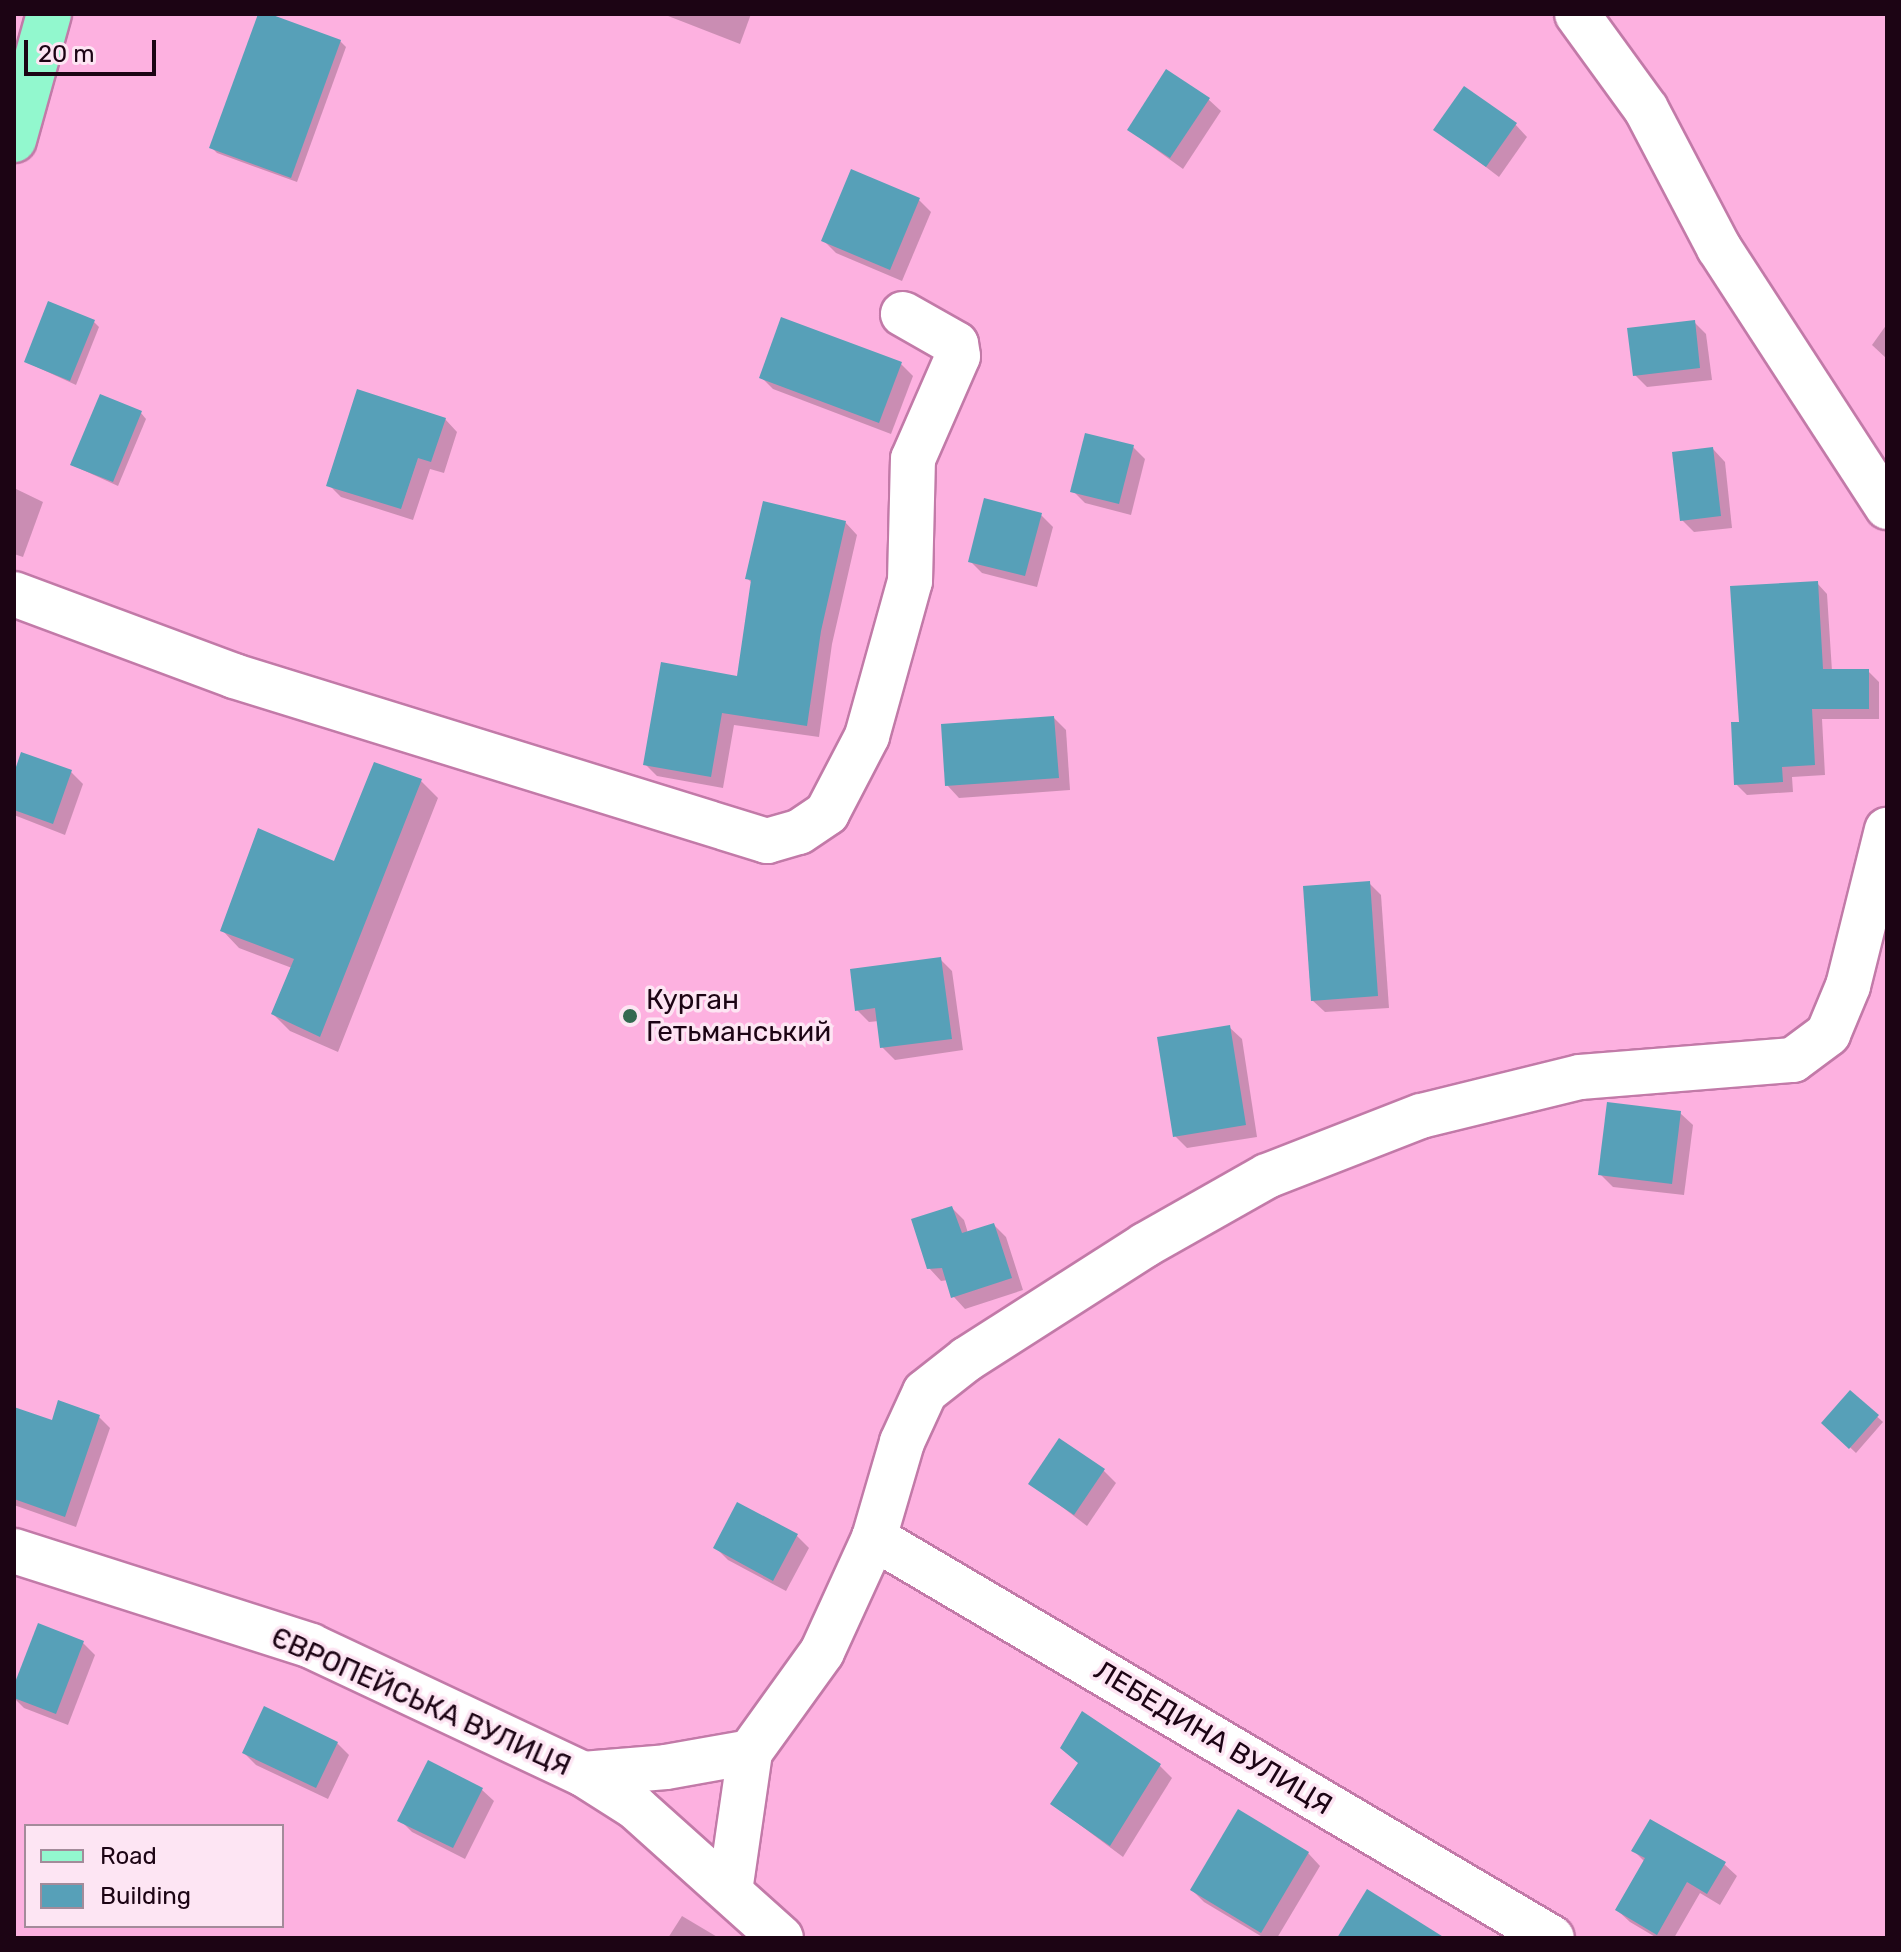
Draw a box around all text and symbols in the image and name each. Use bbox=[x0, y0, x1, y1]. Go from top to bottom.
scale bar bbox=[28, 24, 160, 74]
text: 20 m bbox=[38, 40, 95, 68]
place label: Курган Гетьманський bbox=[646, 983, 831, 1049]
marker: Курган Гетьманський bbox=[621, 1007, 639, 1025]
street label: ЄВРОПЕЙСЬКА ВУЛИЦЯ bbox=[266, 1621, 576, 1783]
street label: ЛЕБЕДИНА ВУЛИЦЯ bbox=[1088, 1654, 1338, 1822]
legend bbox=[24, 1824, 284, 1928]
text: Road bbox=[100, 1842, 157, 1870]
text: Building bbox=[100, 1882, 191, 1910]

